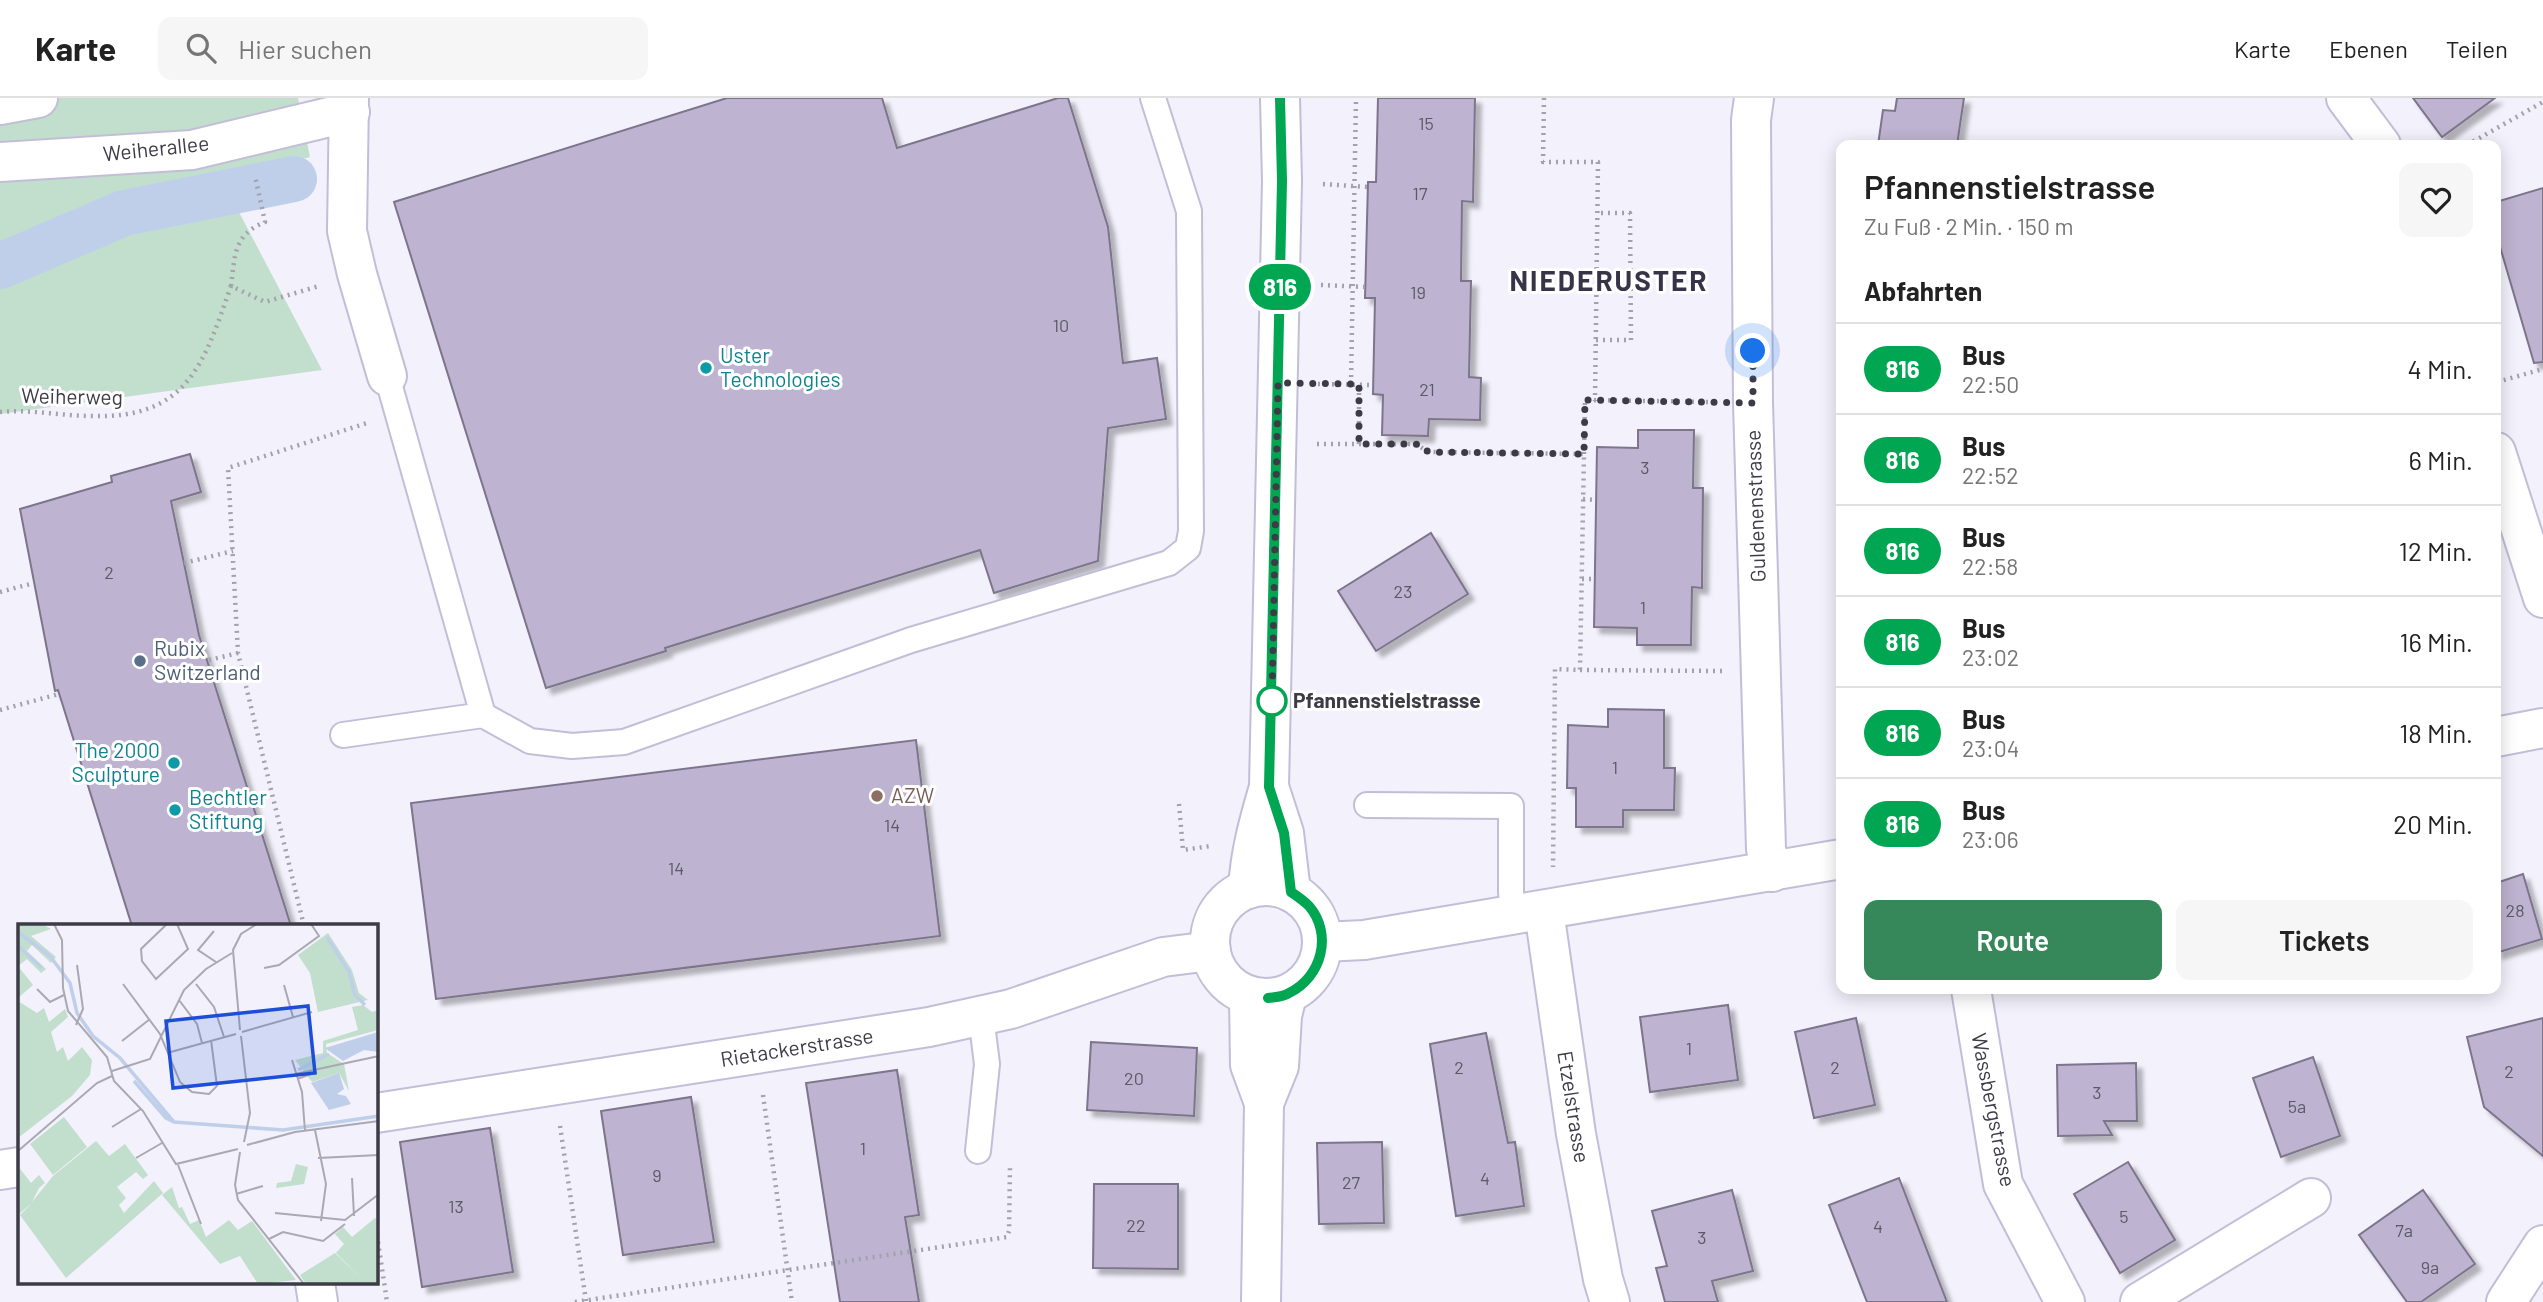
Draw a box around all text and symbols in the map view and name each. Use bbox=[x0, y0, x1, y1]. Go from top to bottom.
search box bbox=[158, 17, 648, 80]
text: Karte bbox=[35, 28, 116, 68]
icon: search bbox=[182, 29, 220, 67]
text: Hier suchen bbox=[238, 33, 372, 64]
text: Karte bbox=[2234, 34, 2291, 63]
text: Ebenen bbox=[2329, 34, 2408, 63]
text: Teilen bbox=[2446, 34, 2508, 63]
house number: 15 bbox=[1418, 112, 1434, 134]
street label: Weiherallee bbox=[101, 129, 210, 166]
button: heart bbox=[2399, 163, 2473, 237]
text: Pfannenstielstrasse bbox=[1864, 166, 2155, 206]
house number: 17 bbox=[1413, 182, 1428, 204]
text: Zu Fuß · 2 Min. · 150 m bbox=[1864, 212, 2074, 240]
district label: NIEDERUSTER bbox=[1509, 263, 1709, 297]
line badge: 816 bbox=[1240, 264, 1320, 310]
text: 816 bbox=[1263, 272, 1297, 301]
text: Abfahrten bbox=[1864, 275, 1982, 306]
house number: 19 bbox=[1410, 281, 1426, 303]
house number: 10 bbox=[1053, 314, 1069, 336]
your location bbox=[1735, 333, 1770, 368]
text: Bus bbox=[1962, 339, 2005, 370]
place label: Uster Technologies bbox=[720, 342, 841, 391]
text: 4 Min. bbox=[2408, 353, 2473, 384]
text: 816 bbox=[1885, 354, 1920, 383]
marker: Uster Technologies bbox=[698, 360, 714, 376]
text: 22:50 bbox=[1962, 370, 2019, 398]
house number: 21 bbox=[1419, 378, 1435, 400]
street label: Weiherweg bbox=[21, 382, 123, 409]
street label: Guldenenstrasse bbox=[1739, 429, 1770, 583]
text: Bus bbox=[1962, 430, 2005, 461]
text: 6 Min. bbox=[2408, 444, 2473, 475]
text: 816 bbox=[1885, 445, 1920, 474]
house number: 3 bbox=[1640, 456, 1650, 478]
text: 22:52 bbox=[1962, 461, 2019, 489]
text: Bus bbox=[1962, 521, 2005, 552]
text: 12 Min. bbox=[2399, 535, 2473, 566]
text: 816 bbox=[1885, 536, 1920, 565]
text: 22:58 bbox=[1962, 552, 2018, 580]
house number: 2 bbox=[104, 561, 114, 583]
house number: 23 bbox=[1394, 580, 1412, 602]
house number: 1 bbox=[1640, 596, 1646, 618]
text: Bus bbox=[1962, 612, 2005, 643]
text: 16 Min. bbox=[2399, 626, 2473, 657]
text: 816 bbox=[1885, 627, 1920, 656]
place label: Rubix Switzerland bbox=[154, 635, 261, 684]
text: 23:02 bbox=[1962, 643, 2019, 671]
marker: Rubix Switzerland bbox=[132, 653, 148, 669]
marker: Pfannenstielstrasse bbox=[1257, 686, 1287, 716]
place label: Pfannenstielstrasse bbox=[1293, 687, 1481, 712]
text: Bus bbox=[1962, 703, 2005, 734]
text: 18 Min. bbox=[2399, 717, 2473, 748]
text: 816 bbox=[1885, 718, 1920, 747]
text: 23:04 bbox=[1962, 734, 2020, 762]
place label: The 2000 Sculpture bbox=[72, 737, 160, 786]
marker: The 2000 Sculpture bbox=[166, 755, 182, 771]
house number: 1 bbox=[1612, 756, 1618, 778]
place label: AZW bbox=[891, 782, 934, 807]
place label: Bechtler Stiftung bbox=[189, 784, 267, 833]
marker: AZW bbox=[869, 788, 885, 804]
text: Bus bbox=[1962, 794, 2005, 825]
marker: Bechtler Stiftung bbox=[167, 802, 183, 818]
text: 20 Min. bbox=[2393, 808, 2473, 839]
text: 816 bbox=[1885, 809, 1920, 838]
house number: 14 bbox=[884, 814, 900, 836]
text: 23:06 bbox=[1962, 825, 2019, 853]
house number: 14 bbox=[668, 857, 684, 879]
house number: 28 bbox=[2505, 899, 2525, 921]
button: Route bbox=[1864, 900, 2162, 980]
button: Tickets bbox=[2176, 900, 2473, 980]
inset map bbox=[18, 924, 378, 1284]
street label: Rietackerstrasse bbox=[718, 1022, 875, 1071]
street label: Wassbergstrasse bbox=[1967, 1031, 2022, 1189]
house number: 1 bbox=[1686, 1037, 1692, 1059]
street label: Etzelstrasse bbox=[1553, 1049, 1596, 1164]
house number: 2 bbox=[1454, 1056, 1464, 1078]
house number: 2 bbox=[1830, 1056, 1840, 1078]
house number: 2 bbox=[2504, 1060, 2514, 1082]
house number: 20 bbox=[1124, 1067, 1144, 1089]
house number: 3 bbox=[2092, 1081, 2102, 1103]
house number: 5a bbox=[2288, 1095, 2306, 1117]
house number: 1 bbox=[860, 1137, 866, 1159]
house number: 9 bbox=[652, 1164, 662, 1186]
house number: 4 bbox=[1480, 1167, 1490, 1189]
house number: 27 bbox=[1342, 1171, 1361, 1193]
house number: 13 bbox=[448, 1195, 464, 1217]
house number: 5 bbox=[2119, 1205, 2129, 1227]
house number: 22 bbox=[1126, 1214, 1146, 1236]
house number: 4 bbox=[1873, 1215, 1883, 1237]
house number: 7a bbox=[2395, 1219, 2413, 1241]
house number: 3 bbox=[1697, 1226, 1707, 1248]
house number: 9a bbox=[2421, 1256, 2439, 1278]

